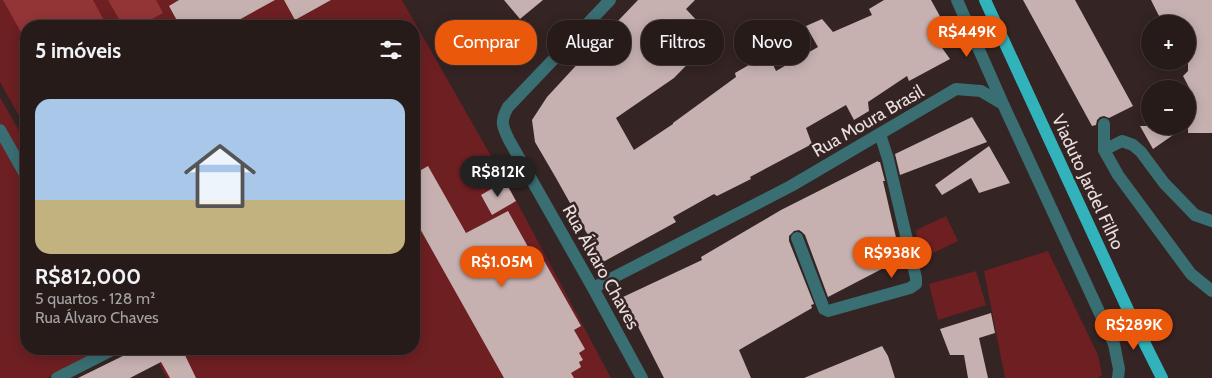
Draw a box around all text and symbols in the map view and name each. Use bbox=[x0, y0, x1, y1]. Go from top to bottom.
pin: R$449K bbox=[926, 15, 1008, 58]
map controls bbox=[1141, 15, 1196, 135]
button: + bbox=[1141, 15, 1196, 70]
chip: Comprar bbox=[435, 20, 537, 65]
chip: Alugar bbox=[547, 20, 631, 65]
chip: Filtros bbox=[641, 20, 724, 65]
chip: Novo bbox=[734, 20, 810, 65]
text: R$449K bbox=[938, 22, 996, 41]
icon: filters bbox=[377, 36, 405, 64]
text: 5 imóveis bbox=[35, 38, 121, 63]
street label: Rua Moura Brasil bbox=[808, 80, 928, 162]
button: − bbox=[1141, 80, 1196, 135]
street label: Viaduto Jardel Filho bbox=[1047, 111, 1129, 253]
icon: home bbox=[175, 131, 265, 221]
pin: R$812K bbox=[457, 156, 539, 198]
text: R$812K bbox=[471, 162, 525, 181]
street label: Rua Álvaro Chaves bbox=[558, 201, 644, 333]
pin: R$938K bbox=[851, 236, 933, 279]
text: R$938K bbox=[864, 243, 920, 262]
pin: R$1.05M bbox=[456, 246, 548, 288]
text: R$1.05M bbox=[471, 252, 533, 271]
text: R$812,000 bbox=[35, 264, 141, 289]
text: 5 quartos · 128 m² bbox=[35, 289, 155, 308]
text: Rua Álvaro Chaves bbox=[35, 308, 159, 327]
pin: R$289K bbox=[1093, 308, 1175, 351]
text: R$289K bbox=[1106, 315, 1162, 334]

